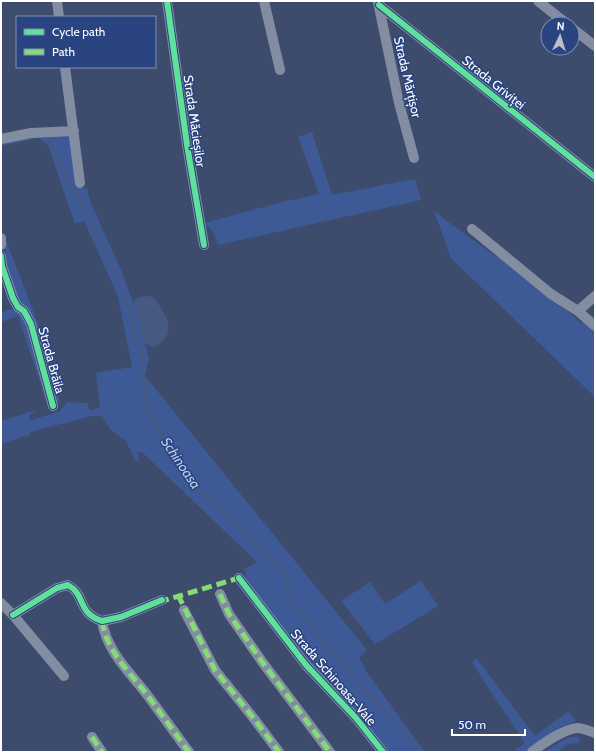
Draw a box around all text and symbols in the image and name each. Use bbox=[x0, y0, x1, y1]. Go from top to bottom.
legend bbox=[16, 16, 156, 68]
north arrow bbox=[540, 16, 580, 56]
text: N bbox=[556, 19, 565, 33]
text: Cycle path bbox=[52, 24, 105, 39]
street label: Strada Mărțișor bbox=[390, 35, 425, 120]
text: Path bbox=[52, 44, 75, 59]
street label: Strada Griviței bbox=[458, 52, 529, 113]
street label: Strada Măcieșilor bbox=[180, 74, 210, 169]
street label: Strada Brăila bbox=[35, 325, 69, 396]
water label: Schinoasa bbox=[157, 434, 205, 492]
street label: Strada Schinoasa-Vale bbox=[288, 625, 380, 729]
scale bar bbox=[452, 711, 525, 737]
text: 50 m bbox=[458, 717, 486, 732]

